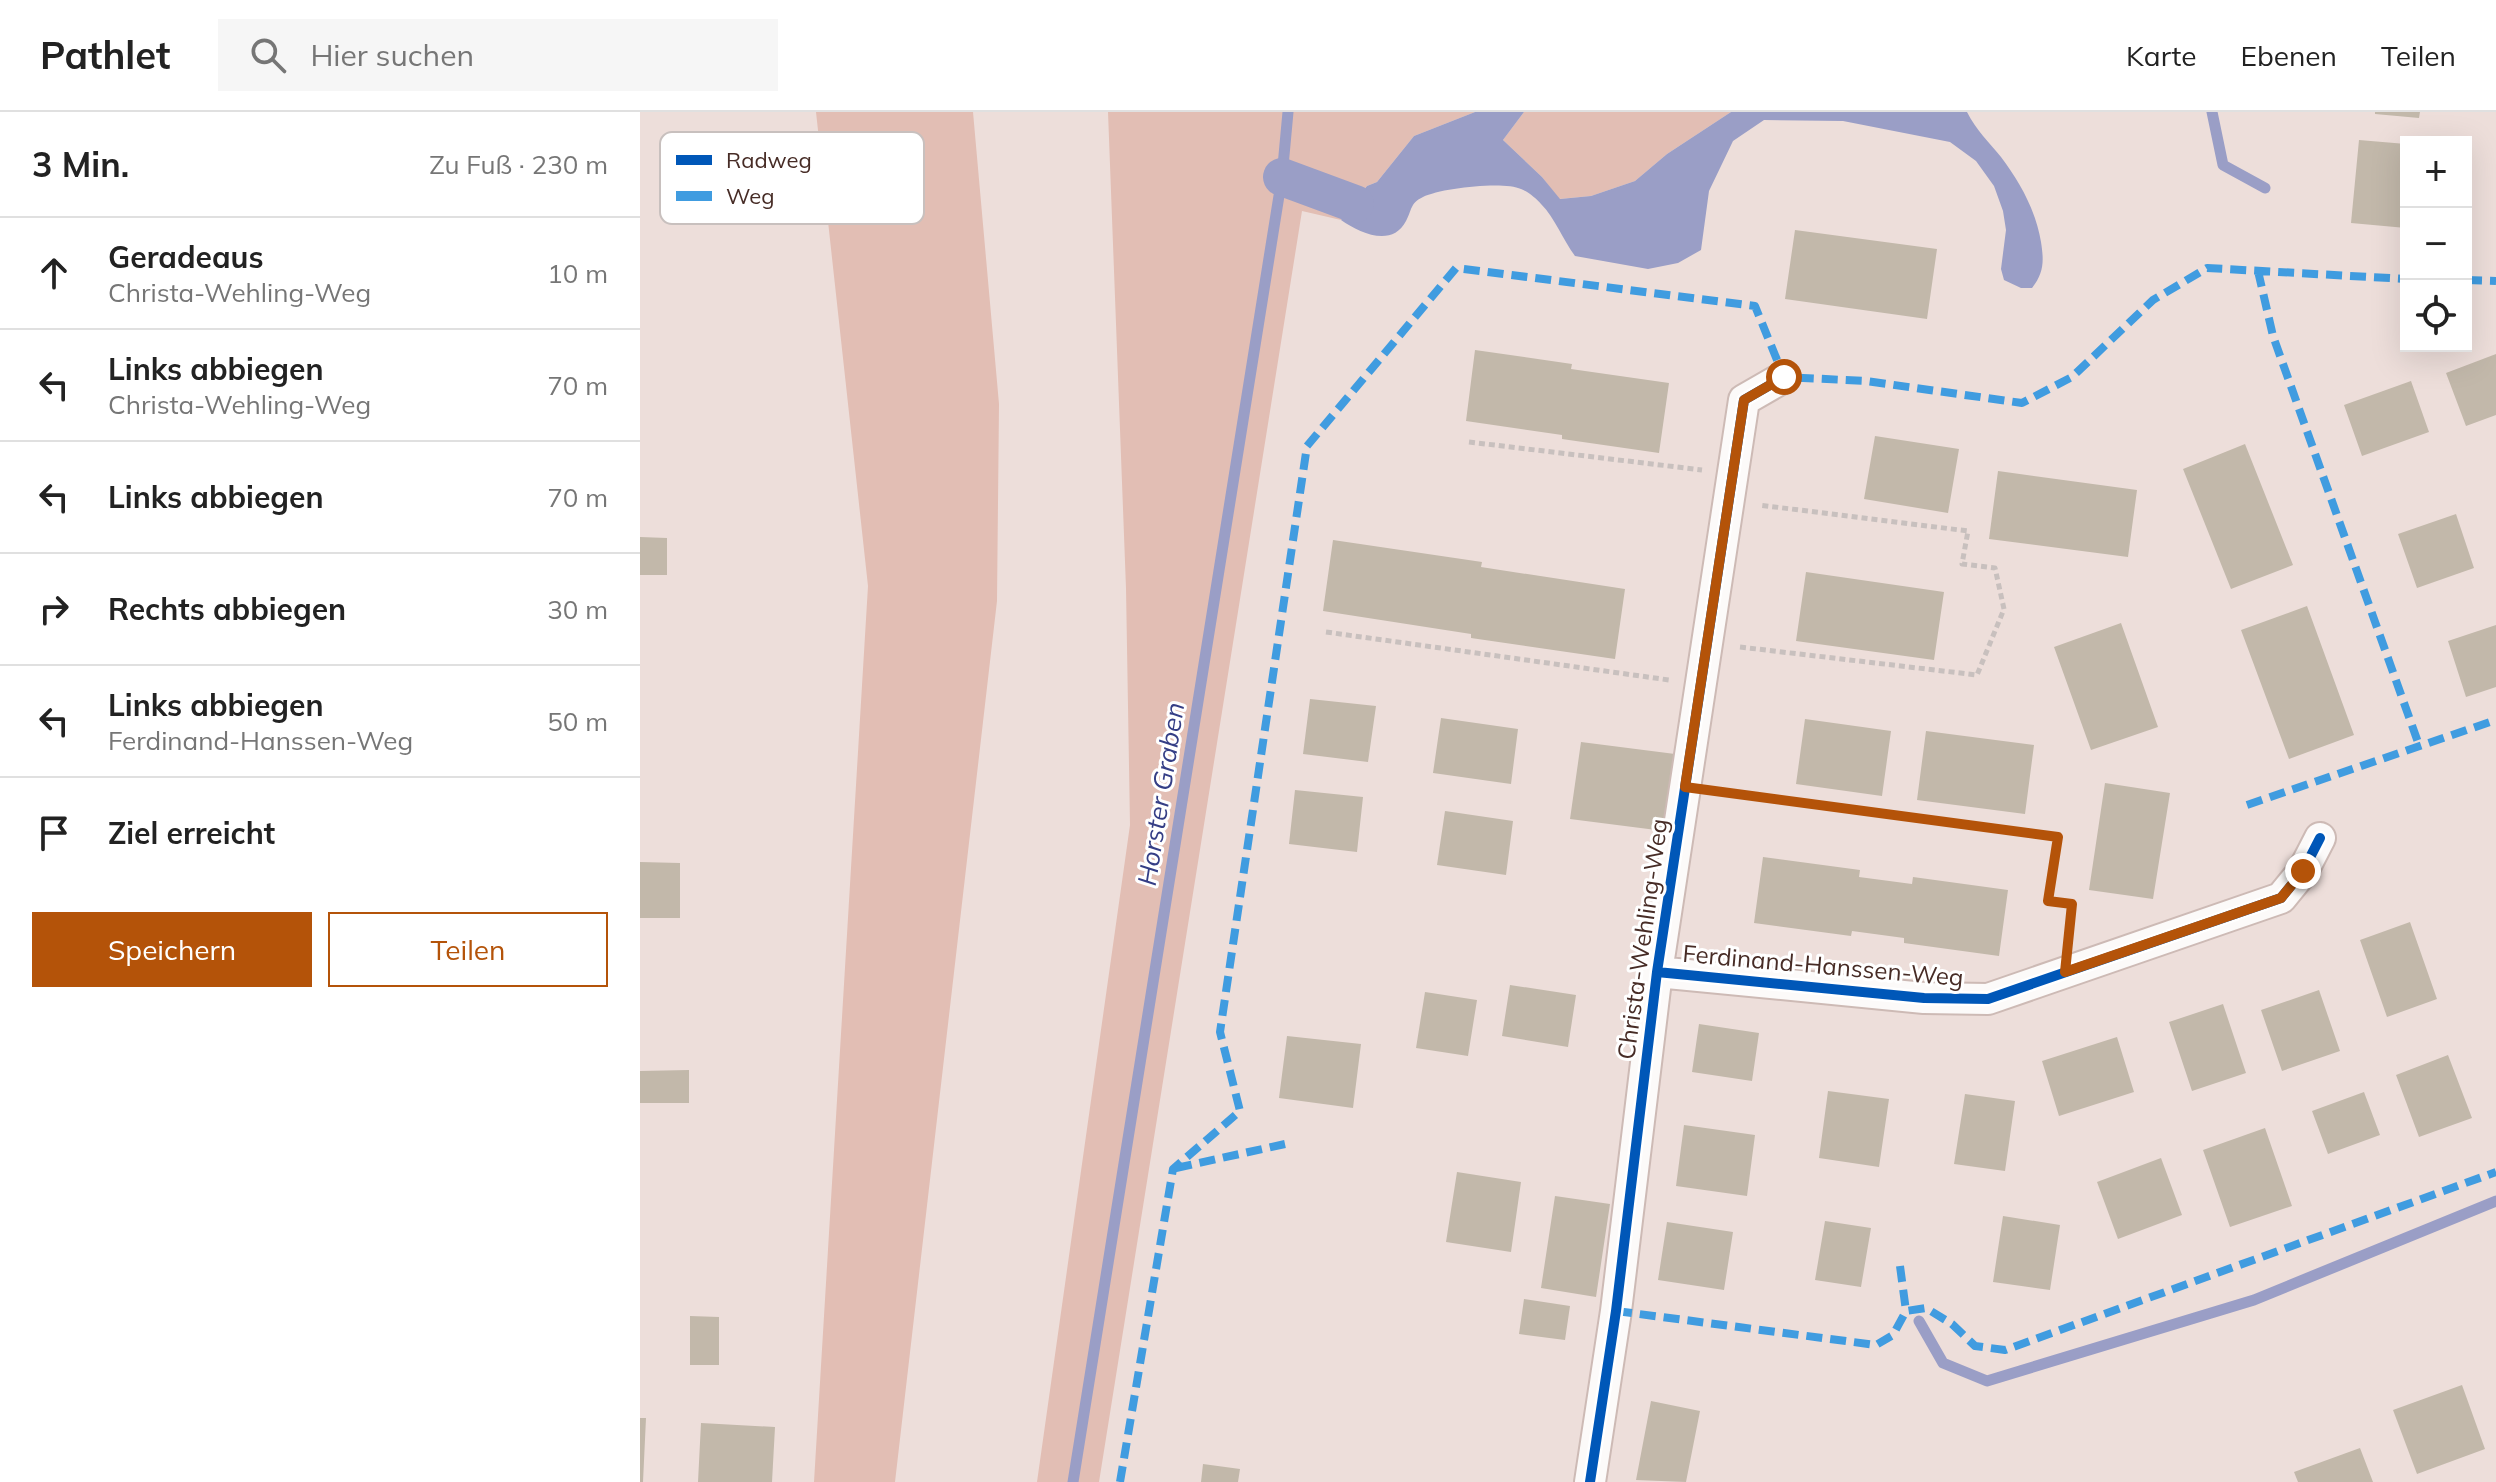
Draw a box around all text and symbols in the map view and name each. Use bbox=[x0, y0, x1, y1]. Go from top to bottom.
search box bbox=[218, 19, 778, 91]
text: Pathlet bbox=[40, 31, 170, 79]
icon: search bbox=[246, 33, 290, 77]
text: Hier suchen bbox=[310, 36, 474, 74]
text: Karte bbox=[2126, 38, 2196, 73]
text: Ebenen bbox=[2240, 38, 2337, 73]
text: Teilen bbox=[2381, 38, 2456, 73]
legend bbox=[660, 132, 924, 224]
map controls bbox=[2400, 136, 2472, 352]
button: + bbox=[2400, 136, 2472, 208]
text: 3 Min. bbox=[32, 143, 129, 186]
text: Radweg bbox=[726, 146, 812, 174]
text: Zu Fuß · 230 m bbox=[429, 148, 608, 181]
text: Weg bbox=[726, 182, 774, 210]
button: − bbox=[2400, 208, 2472, 280]
text: Geradeaus bbox=[108, 238, 263, 276]
icon: ahead bbox=[32, 251, 76, 295]
text: 10 m bbox=[547, 257, 608, 290]
text: Christa-Wehling-Weg bbox=[108, 276, 371, 309]
button: locate bbox=[2400, 280, 2472, 352]
text: Links abbiegen bbox=[108, 350, 324, 388]
route start bbox=[1766, 359, 1802, 395]
icon: left bbox=[32, 363, 76, 407]
text: 70 m bbox=[547, 369, 608, 402]
text: Christa-Wehling-Weg bbox=[108, 388, 371, 421]
icon: left bbox=[32, 475, 76, 519]
text: Links abbiegen bbox=[108, 478, 324, 516]
text: 70 m bbox=[547, 481, 608, 514]
icon: right bbox=[32, 587, 76, 631]
text: Rechts abbiegen bbox=[108, 590, 346, 628]
text: 30 m bbox=[547, 593, 608, 626]
text: Links abbiegen bbox=[108, 686, 324, 724]
icon: left bbox=[32, 699, 76, 743]
water label: Horster Graben bbox=[1130, 700, 1191, 888]
text: 50 m bbox=[547, 705, 608, 738]
text: Ferdinand-Hanssen-Weg bbox=[108, 724, 413, 757]
icon: arrive bbox=[32, 811, 76, 855]
text: Ziel erreicht bbox=[108, 814, 275, 852]
street label: Christa-Wehling-Weg bbox=[1610, 816, 1674, 1061]
route end bbox=[2285, 853, 2321, 889]
button: Speichern bbox=[32, 912, 312, 987]
button: Teilen bbox=[328, 912, 608, 987]
street label: Ferdinand-Hanssen-Weg bbox=[1681, 938, 1965, 992]

